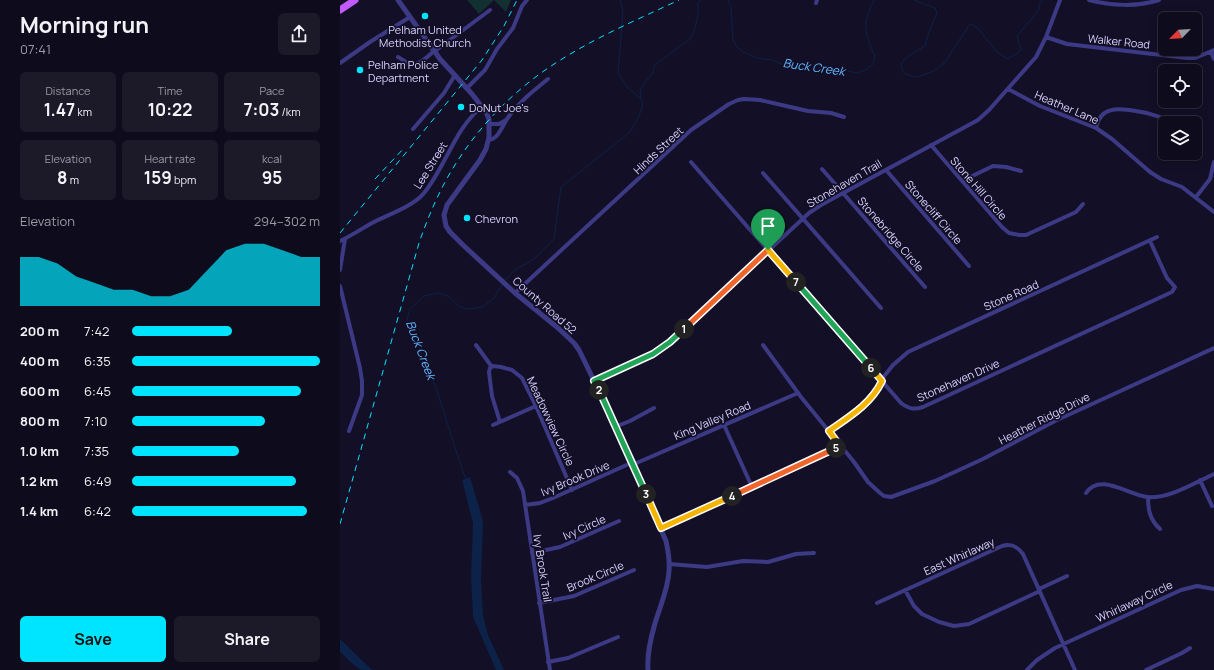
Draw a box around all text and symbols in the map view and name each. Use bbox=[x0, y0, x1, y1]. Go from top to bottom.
text: Morning run bbox=[20, 10, 149, 40]
marker: Pelham United Methodist Church bbox=[420, 11, 430, 21]
north arrow bbox=[1158, 12, 1202, 56]
map controls bbox=[1158, 12, 1202, 160]
button: share bbox=[278, 13, 320, 55]
place label: Pelham United Methodist Church bbox=[379, 22, 471, 50]
street label: Walker Road bbox=[1087, 30, 1151, 52]
text: 07:41 bbox=[20, 40, 51, 58]
water label: Buck Creek bbox=[782, 54, 848, 80]
place label: Pelham Police Department bbox=[368, 57, 439, 85]
button: locate bbox=[1158, 64, 1202, 108]
marker: Pelham Police Department bbox=[355, 65, 365, 75]
text: Distance bbox=[45, 83, 91, 98]
text: Time bbox=[158, 83, 182, 98]
text: Pace bbox=[260, 83, 284, 98]
street label: Heather Lane bbox=[1033, 87, 1102, 127]
text: 1.47 bbox=[44, 98, 75, 121]
text: 10:22 bbox=[148, 98, 192, 121]
text: 7:03 bbox=[243, 98, 279, 121]
place label: DoNut Joe's bbox=[469, 100, 529, 115]
marker: DoNut Joe's bbox=[456, 102, 466, 112]
text: km bbox=[75, 104, 92, 119]
text: /km bbox=[279, 104, 301, 119]
button: layers bbox=[1158, 116, 1202, 160]
street label: Hinds Street bbox=[630, 123, 686, 177]
street label: Lee Street bbox=[410, 139, 450, 191]
text: Elevation bbox=[45, 151, 91, 166]
text: Heart rate bbox=[144, 151, 196, 166]
text: kcal bbox=[262, 151, 282, 166]
street label: Stone Hill Circle bbox=[947, 153, 1011, 223]
street label: Stonehaven Trail bbox=[804, 155, 884, 211]
text: 8 bbox=[57, 166, 67, 189]
text: 159 bbox=[144, 166, 172, 189]
text: 95 bbox=[262, 166, 282, 189]
text: m bbox=[67, 172, 79, 187]
text: bpm bbox=[172, 172, 196, 187]
street label: Stonecliff Circle bbox=[902, 177, 966, 248]
street label: Stonebridge Circle bbox=[854, 193, 928, 275]
pin bbox=[751, 209, 785, 250]
place label: Chevron bbox=[475, 211, 518, 226]
text: Elevation bbox=[20, 212, 75, 230]
text: 294–302 m bbox=[254, 212, 320, 230]
marker: Chevron bbox=[462, 213, 472, 223]
icon: arrive bbox=[757, 215, 779, 237]
pin: 7 bbox=[786, 272, 806, 292]
street label: County Road 52 bbox=[510, 273, 580, 337]
text: 7 bbox=[793, 274, 799, 289]
street label: Stone Road bbox=[981, 276, 1041, 314]
water label: Buck Creek bbox=[402, 318, 441, 384]
pin: 1 bbox=[674, 319, 694, 339]
text: 1 bbox=[682, 321, 686, 336]
text: 200 m bbox=[20, 322, 59, 340]
text: 7:42 bbox=[84, 322, 110, 340]
text: 400 m bbox=[20, 352, 59, 370]
text: 6:35 bbox=[84, 352, 111, 370]
street label: Stonehaven Drive bbox=[914, 355, 1002, 405]
pin: 6 bbox=[861, 358, 881, 378]
text: 6 bbox=[868, 360, 874, 375]
street label: Meadowview Circle bbox=[524, 374, 579, 469]
pin: 2 bbox=[589, 380, 609, 400]
text: 600 m bbox=[20, 382, 59, 400]
text: 6:45 bbox=[84, 382, 111, 400]
text: 2 bbox=[596, 382, 602, 397]
street label: Heather Ridge Drive bbox=[996, 388, 1093, 447]
street label: King Valley Road bbox=[671, 397, 753, 443]
text: 800 m bbox=[20, 412, 59, 430]
text: 7:10 bbox=[84, 412, 107, 430]
pin: 5 bbox=[826, 438, 846, 458]
text: 5 bbox=[833, 440, 839, 455]
text: 1.0 km bbox=[20, 442, 59, 460]
text: 7:35 bbox=[84, 442, 109, 460]
street label: Ivy Brook Drive bbox=[538, 457, 612, 499]
text: 1.2 km bbox=[20, 472, 58, 490]
text: 6:49 bbox=[84, 472, 112, 490]
pin: 3 bbox=[636, 484, 656, 504]
text: 3 bbox=[643, 486, 649, 501]
pin: 4 bbox=[722, 486, 742, 506]
text: 4 bbox=[729, 488, 735, 503]
text: 1.4 km bbox=[20, 502, 58, 520]
text: 6:42 bbox=[84, 502, 111, 520]
street label: Ivy Circle bbox=[560, 511, 608, 543]
street label: Ivy Brook Trail bbox=[530, 533, 556, 603]
street label: East Whirlaway bbox=[921, 534, 997, 578]
street label: Brook Circle bbox=[564, 557, 626, 595]
street label: Whirlaway Circle bbox=[1093, 576, 1175, 625]
button: Save bbox=[20, 616, 166, 662]
button: Share bbox=[174, 616, 320, 662]

